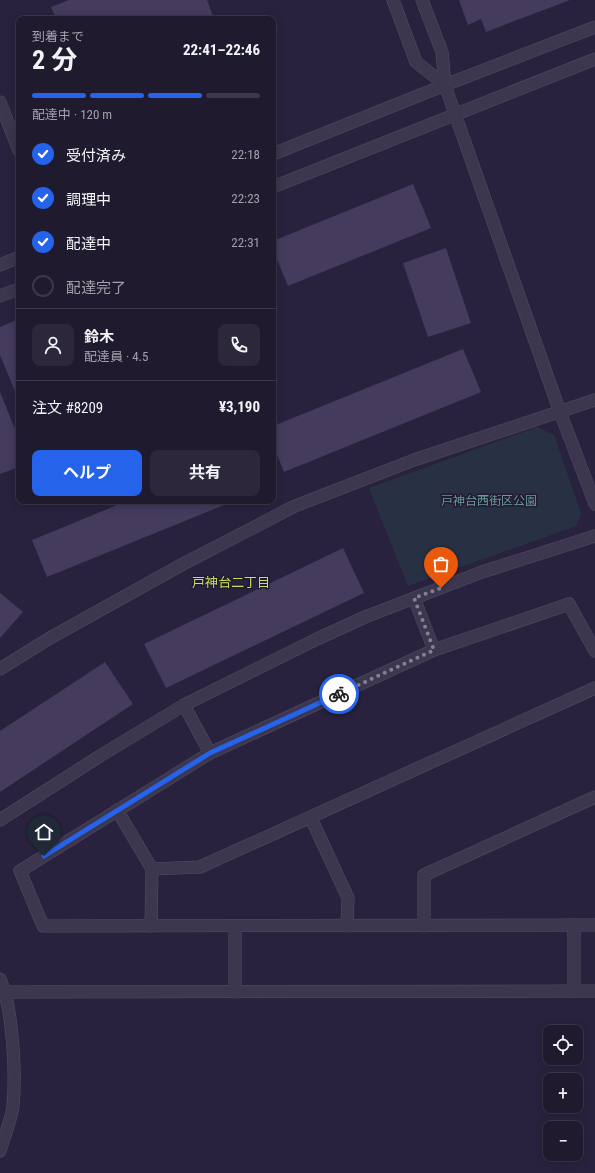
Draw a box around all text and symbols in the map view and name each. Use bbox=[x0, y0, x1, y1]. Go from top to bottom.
text: 到着まで bbox=[32, 29, 84, 44]
text: 22:41–22:46 bbox=[183, 41, 260, 59]
text: 2 分 bbox=[32, 45, 77, 75]
text: 配達中 · 120 m bbox=[32, 107, 112, 122]
icon: check bbox=[32, 143, 54, 165]
text: 受付済み bbox=[66, 147, 126, 165]
text: 22:18 bbox=[231, 147, 260, 162]
icon: check bbox=[32, 187, 54, 209]
text: 調理中 bbox=[66, 191, 111, 209]
text: 22:23 bbox=[231, 191, 260, 206]
icon: check bbox=[32, 231, 54, 253]
text: 配達中 bbox=[66, 235, 111, 253]
text: 22:31 bbox=[231, 235, 260, 250]
text: 配達完了 bbox=[66, 279, 126, 297]
button: person bbox=[32, 324, 74, 366]
button: phone bbox=[218, 324, 260, 366]
text: 鈴木 bbox=[84, 328, 114, 346]
text: 配達員 · 4.5 bbox=[84, 349, 148, 364]
text: ¥3,190 bbox=[219, 398, 260, 416]
text: 注文 #8209 bbox=[32, 399, 103, 417]
button: ヘルプ bbox=[32, 450, 142, 496]
button: 共有 bbox=[150, 450, 260, 496]
park label: 戸神台西街区公園 bbox=[441, 494, 537, 508]
pin bbox=[424, 547, 458, 588]
icon: bag bbox=[430, 553, 452, 575]
district label: 戸神台二丁目 bbox=[192, 575, 270, 590]
courier bbox=[319, 674, 359, 714]
icon: bike bbox=[328, 683, 350, 705]
pin bbox=[27, 815, 61, 856]
icon: home bbox=[33, 821, 55, 843]
map controls bbox=[543, 1025, 583, 1161]
button: locate bbox=[543, 1025, 583, 1065]
button: + bbox=[543, 1073, 583, 1113]
button: − bbox=[543, 1121, 583, 1161]

